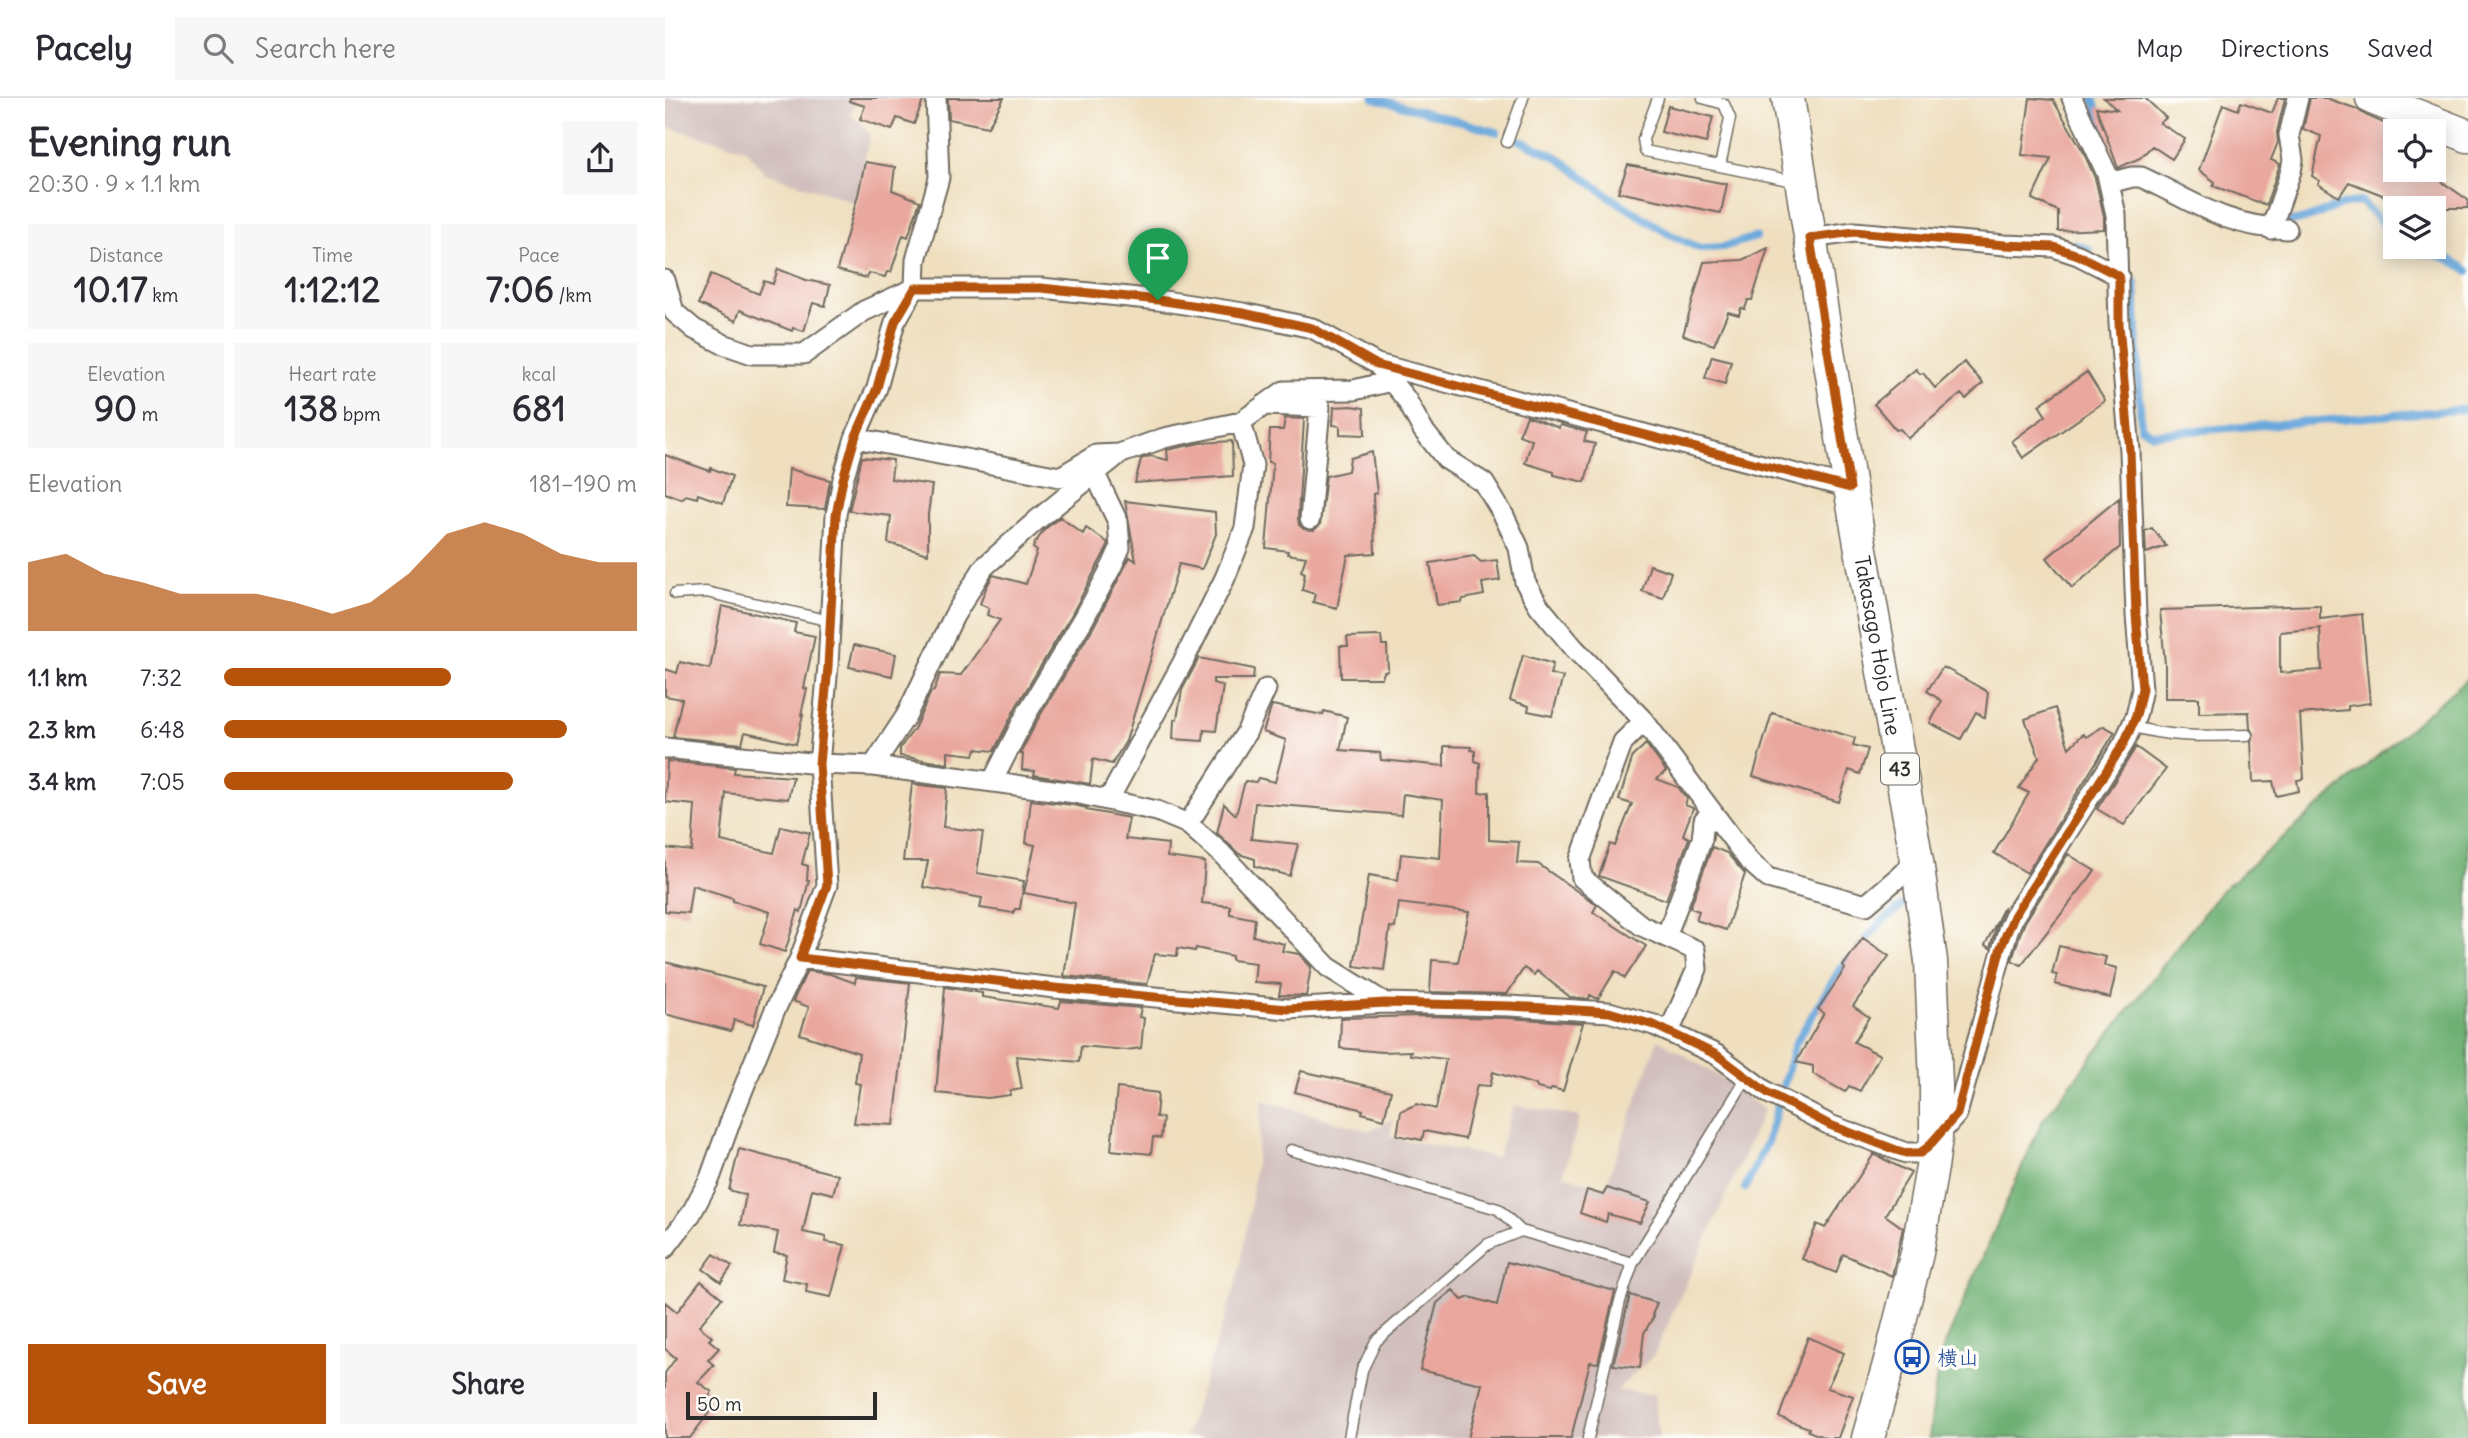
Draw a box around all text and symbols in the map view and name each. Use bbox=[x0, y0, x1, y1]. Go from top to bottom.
search box bbox=[175, 17, 665, 80]
text: Pacely bbox=[35, 27, 133, 69]
icon: search bbox=[199, 29, 237, 67]
text: Search here bbox=[255, 32, 396, 65]
text: Map bbox=[2136, 33, 2183, 63]
text: Directions bbox=[2221, 33, 2329, 63]
text: Saved bbox=[2367, 33, 2433, 63]
text: Evening run bbox=[28, 119, 231, 166]
map controls bbox=[2383, 119, 2446, 259]
button: locate bbox=[2383, 119, 2446, 182]
button: share bbox=[563, 121, 637, 195]
text: 20:30 · 9 × 1.1 km bbox=[28, 169, 200, 198]
button: layers bbox=[2383, 196, 2446, 259]
pin bbox=[1128, 228, 1188, 300]
icon: arrive bbox=[1139, 239, 1177, 277]
text: Distance bbox=[89, 243, 163, 267]
text: Time bbox=[312, 243, 353, 267]
text: Pace bbox=[518, 243, 559, 267]
text: 10.17 bbox=[74, 267, 148, 311]
text: 1:12:12 bbox=[285, 267, 380, 311]
text: 7:06 bbox=[486, 267, 554, 311]
text: km bbox=[148, 283, 179, 307]
text: /km bbox=[554, 283, 592, 307]
text: Elevation bbox=[87, 362, 165, 386]
text: Heart rate bbox=[288, 362, 377, 386]
text: kcal bbox=[522, 362, 556, 386]
text: 90 bbox=[94, 386, 137, 430]
text: 138 bbox=[284, 386, 338, 430]
text: 681 bbox=[512, 386, 566, 430]
text: m bbox=[137, 402, 158, 426]
text: bpm bbox=[338, 402, 381, 426]
text: Elevation bbox=[28, 469, 122, 498]
text: 181–190 m bbox=[529, 469, 637, 498]
street label: Takasago Hojo Line bbox=[1849, 553, 1908, 738]
text: 1.1 km bbox=[28, 663, 87, 692]
text: 7:32 bbox=[140, 663, 182, 692]
text: 2.3 km bbox=[28, 715, 96, 744]
text: 6:48 bbox=[140, 715, 185, 744]
road number: 43 bbox=[1881, 754, 1919, 784]
text: 3.4 km bbox=[28, 767, 96, 796]
text: 7:05 bbox=[140, 767, 185, 796]
bus stop icon: 横山 bbox=[1893, 1338, 1931, 1376]
button: Save bbox=[28, 1344, 326, 1424]
button: Share bbox=[340, 1344, 637, 1424]
place label: 横山 bbox=[1937, 1344, 1979, 1371]
scale bar bbox=[686, 1389, 877, 1421]
text: 50 m bbox=[697, 1392, 742, 1416]

